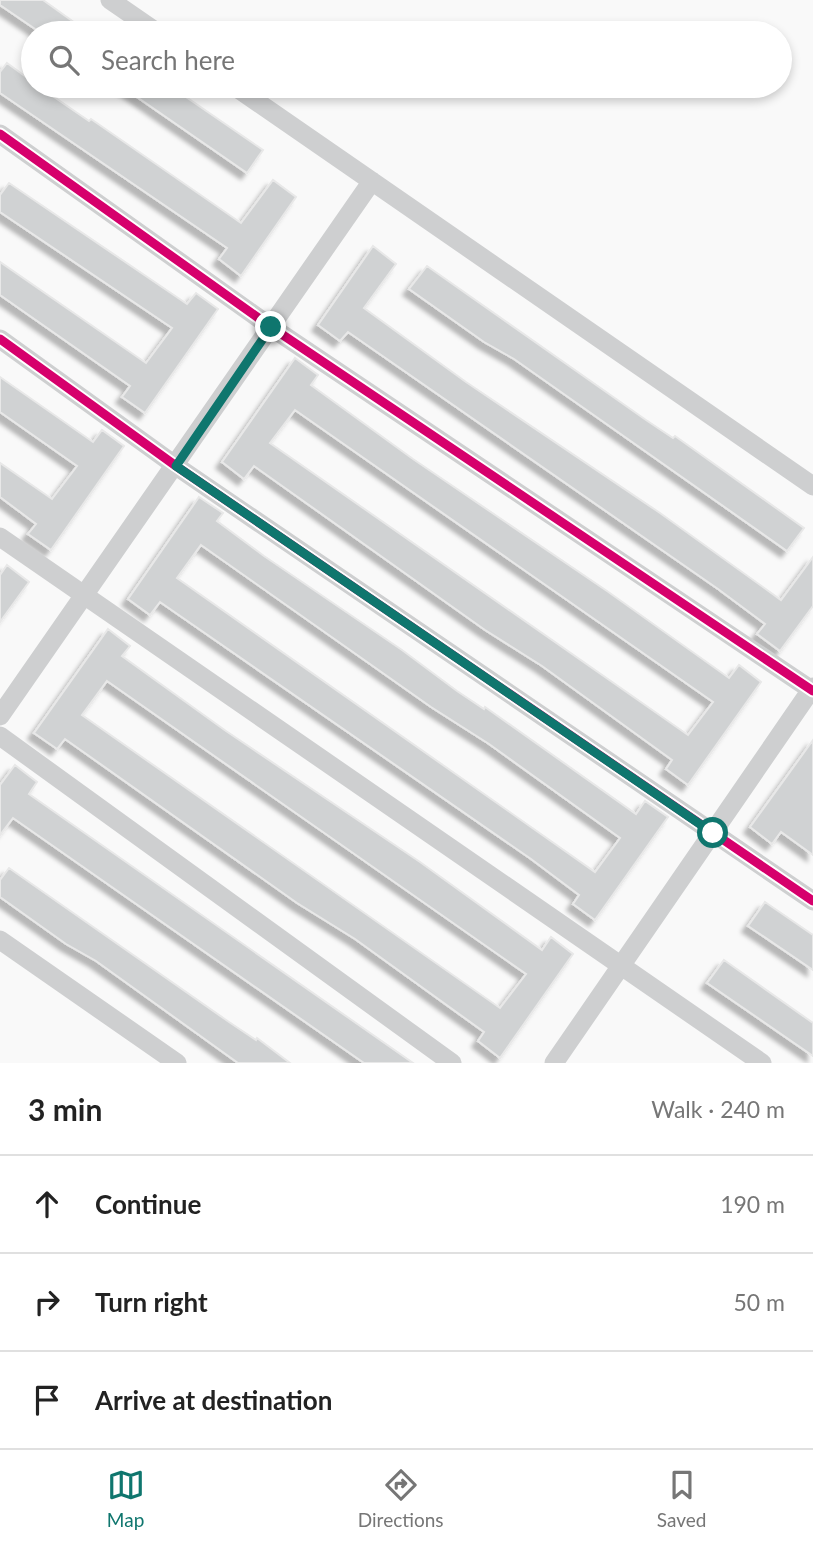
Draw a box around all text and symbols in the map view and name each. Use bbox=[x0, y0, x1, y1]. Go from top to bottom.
search box bbox=[21, 21, 792, 98]
icon: search bbox=[45, 41, 83, 79]
text: Search here bbox=[101, 44, 235, 76]
route end bbox=[255, 311, 286, 342]
route start bbox=[697, 817, 728, 848]
text: 3 min bbox=[28, 1091, 102, 1127]
text: Walk · 240 m bbox=[651, 1095, 785, 1123]
icon: ahead bbox=[28, 1185, 66, 1223]
text: Continue bbox=[95, 1188, 201, 1220]
text: 190 m bbox=[720, 1190, 785, 1218]
icon: right bbox=[28, 1283, 66, 1321]
text: Turn right bbox=[95, 1286, 208, 1318]
text: 50 m bbox=[734, 1288, 785, 1316]
icon: arrive bbox=[28, 1381, 66, 1419]
text: Arrive at destination bbox=[95, 1384, 332, 1416]
tab: Map bbox=[107, 1466, 145, 1531]
tab: Directions bbox=[358, 1466, 444, 1531]
tab: Saved bbox=[657, 1466, 706, 1531]

